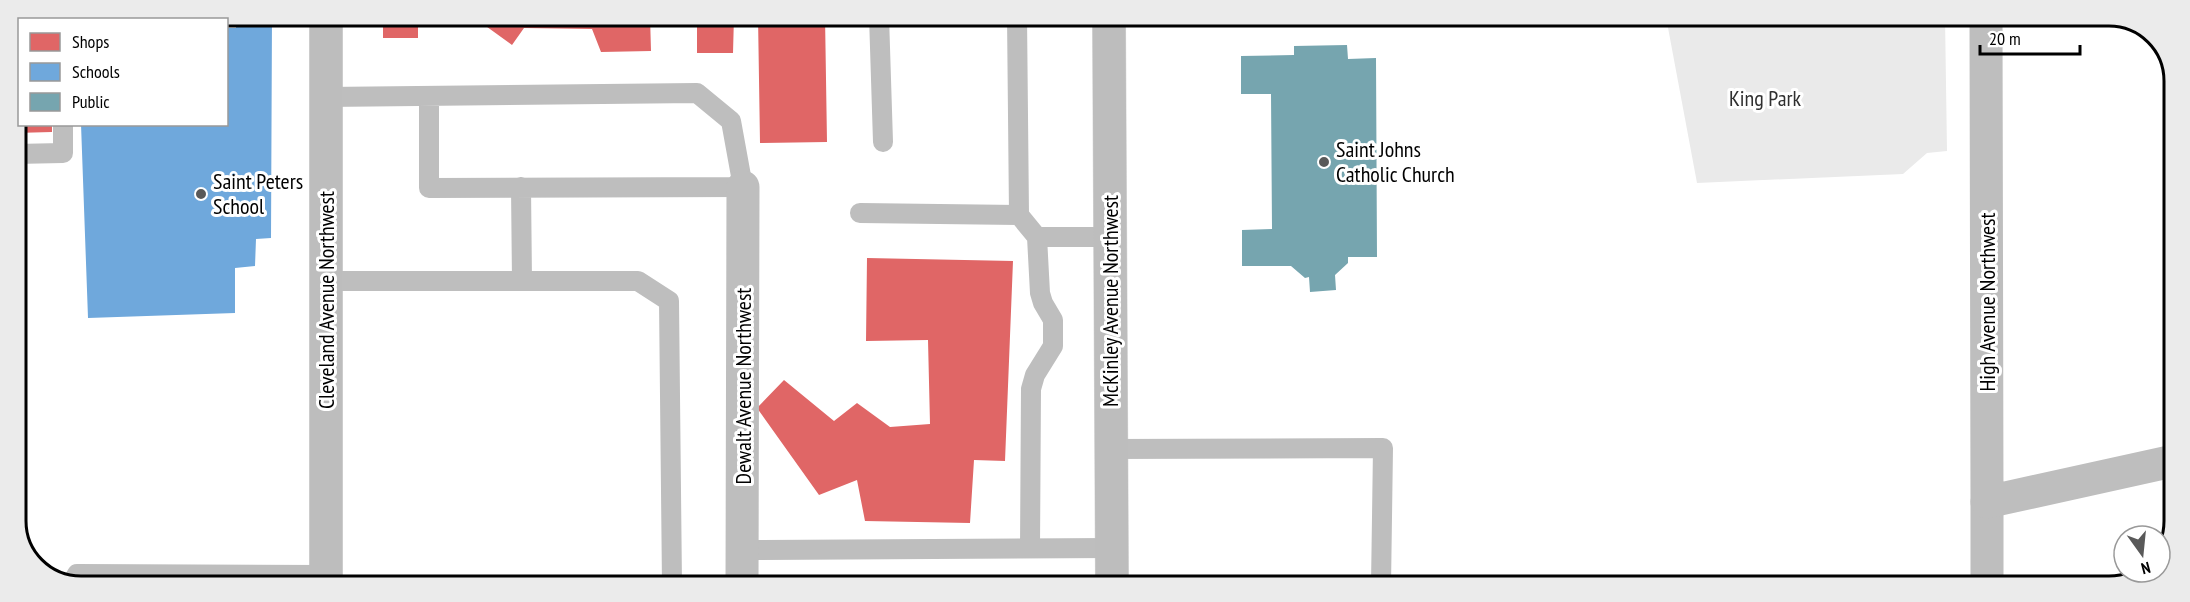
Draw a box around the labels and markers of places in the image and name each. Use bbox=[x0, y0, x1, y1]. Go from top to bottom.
place label: Saint Johns Catholic Church bbox=[1336, 135, 1455, 188]
marker: Saint Johns Catholic Church bbox=[1317, 155, 1331, 169]
place label: Saint Peters School bbox=[213, 167, 303, 220]
marker: Saint Peters School bbox=[194, 187, 208, 201]

